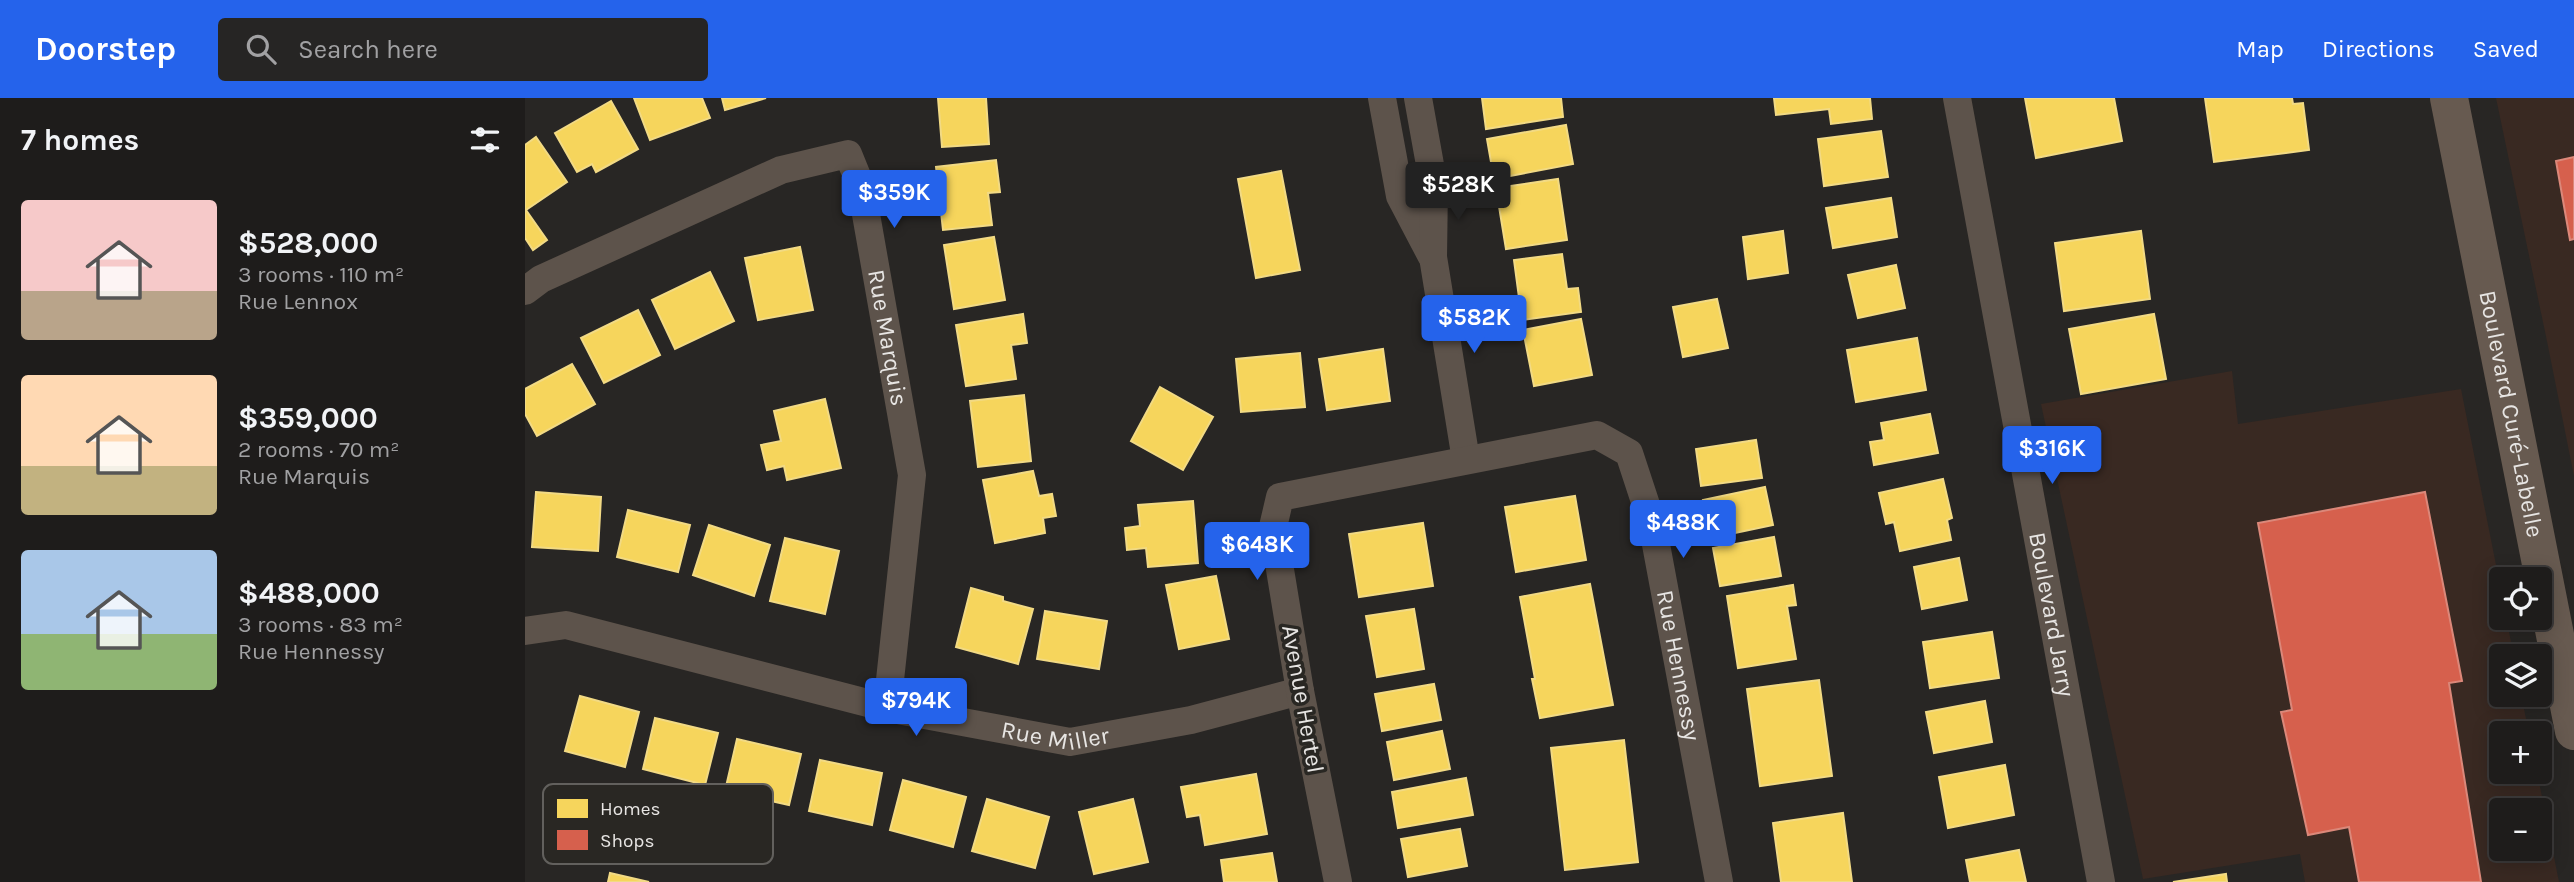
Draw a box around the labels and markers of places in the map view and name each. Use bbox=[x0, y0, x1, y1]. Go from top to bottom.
pin: $528K bbox=[1409, 162, 1507, 222]
pin: $359K bbox=[845, 170, 943, 230]
pin: $582K bbox=[1425, 296, 1523, 355]
pin: $316K bbox=[2003, 426, 2101, 486]
pin: $488K bbox=[1634, 500, 1732, 560]
pin: $648K bbox=[1208, 522, 1306, 582]
pin: $794K bbox=[867, 678, 965, 738]

